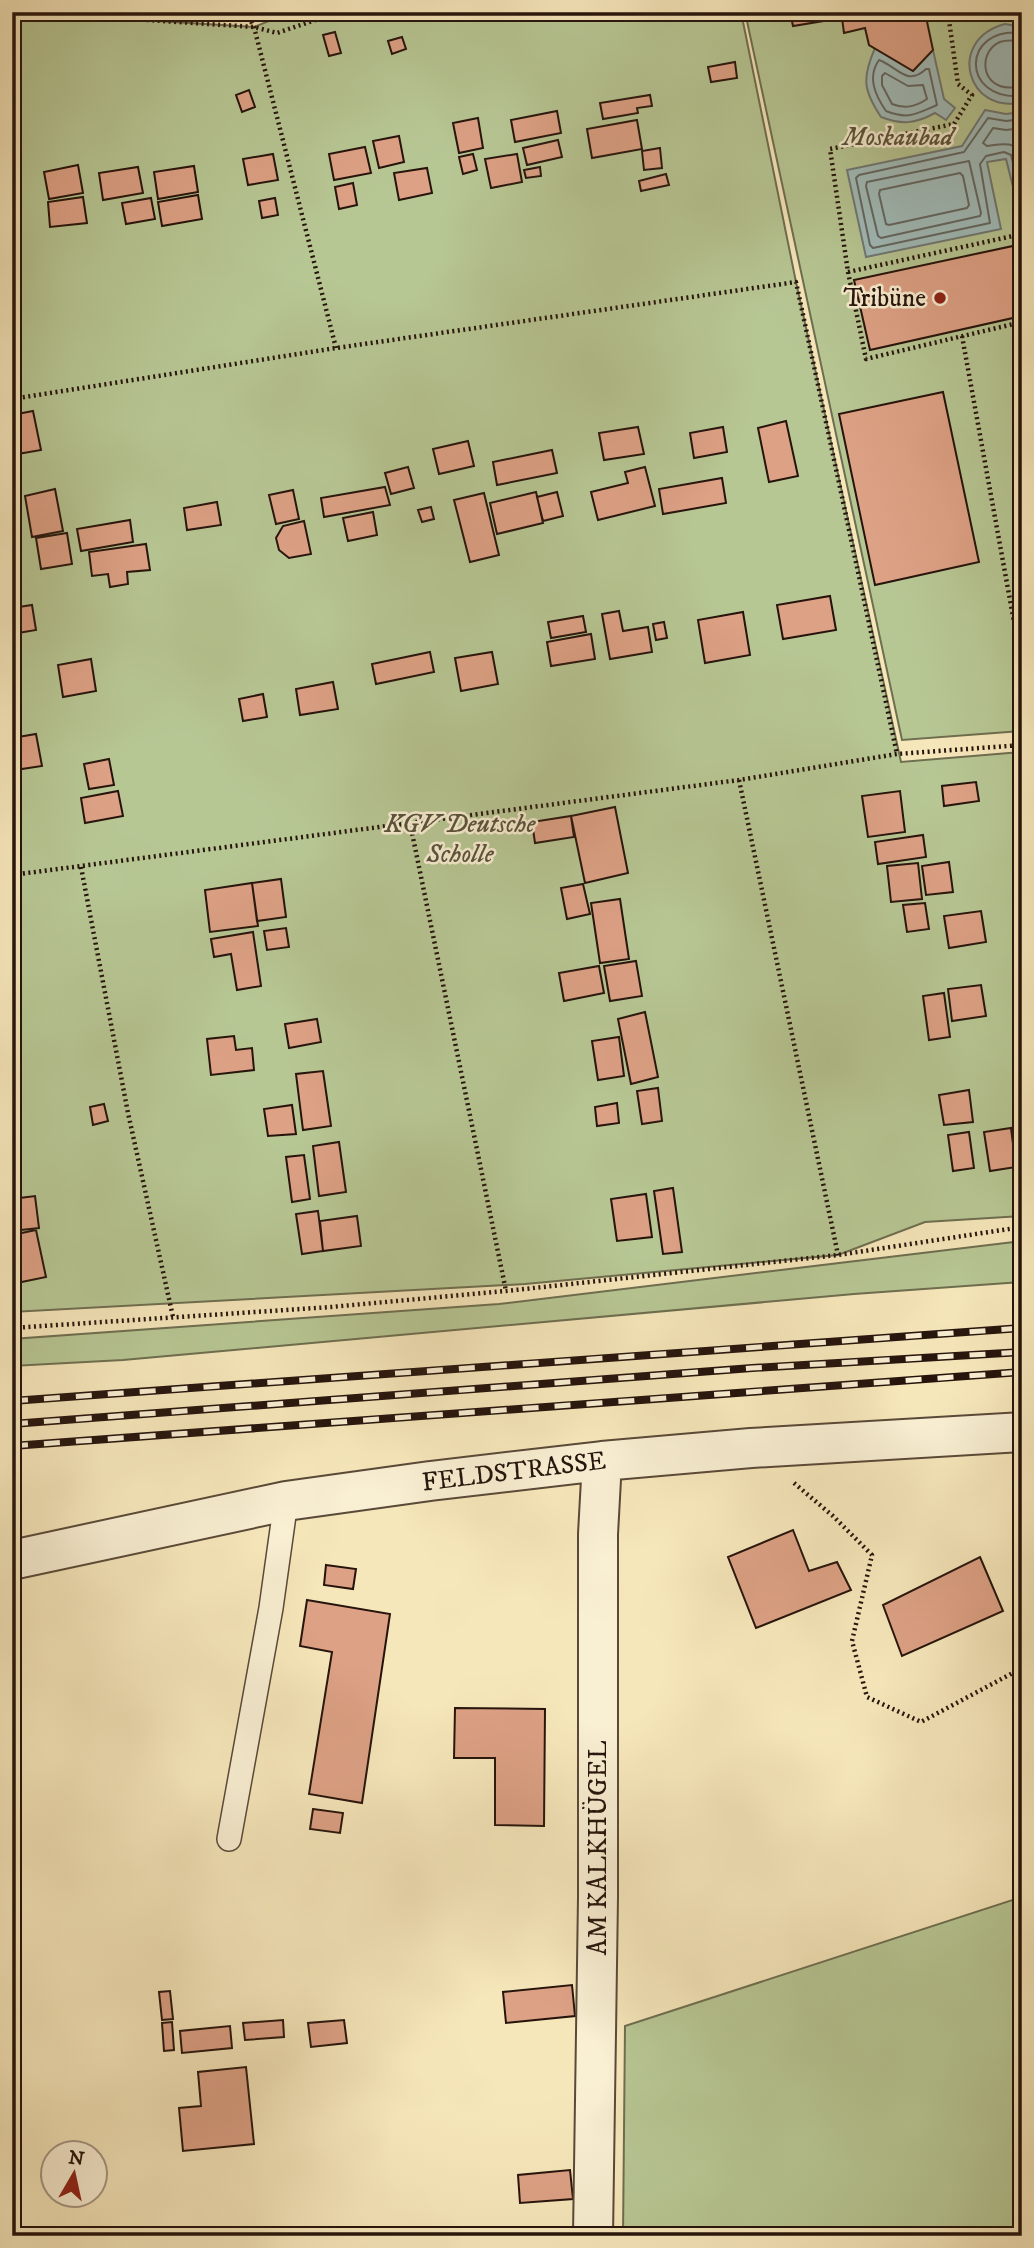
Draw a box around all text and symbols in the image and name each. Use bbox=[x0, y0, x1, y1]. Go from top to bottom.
park label: Moskaubad bbox=[841, 121, 957, 154]
place label: Tribüne bbox=[844, 282, 926, 315]
marker: Tribüne bbox=[932, 290, 948, 306]
park label: KGV Deutsche Scholle bbox=[384, 808, 537, 871]
street label: FELDSTRASSE bbox=[420, 1444, 608, 1500]
street label: AM KALKHÜGEL bbox=[582, 1740, 615, 1955]
north arrow bbox=[38, 2140, 108, 2210]
text: N bbox=[67, 2146, 86, 2171]

